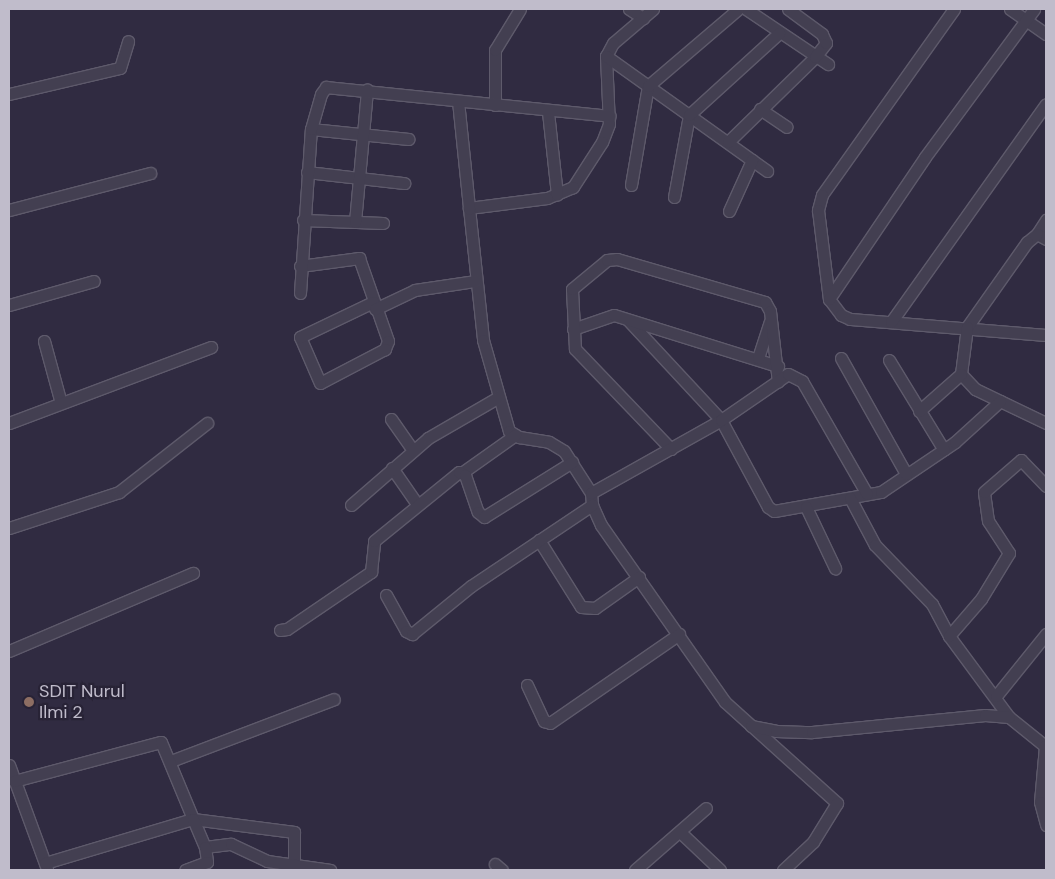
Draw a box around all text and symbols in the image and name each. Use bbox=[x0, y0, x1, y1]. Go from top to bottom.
place label: SDIT Nurul Ilmi 2 bbox=[39, 681, 125, 724]
marker: SDIT Nurul Ilmi 2 bbox=[23, 696, 35, 708]

